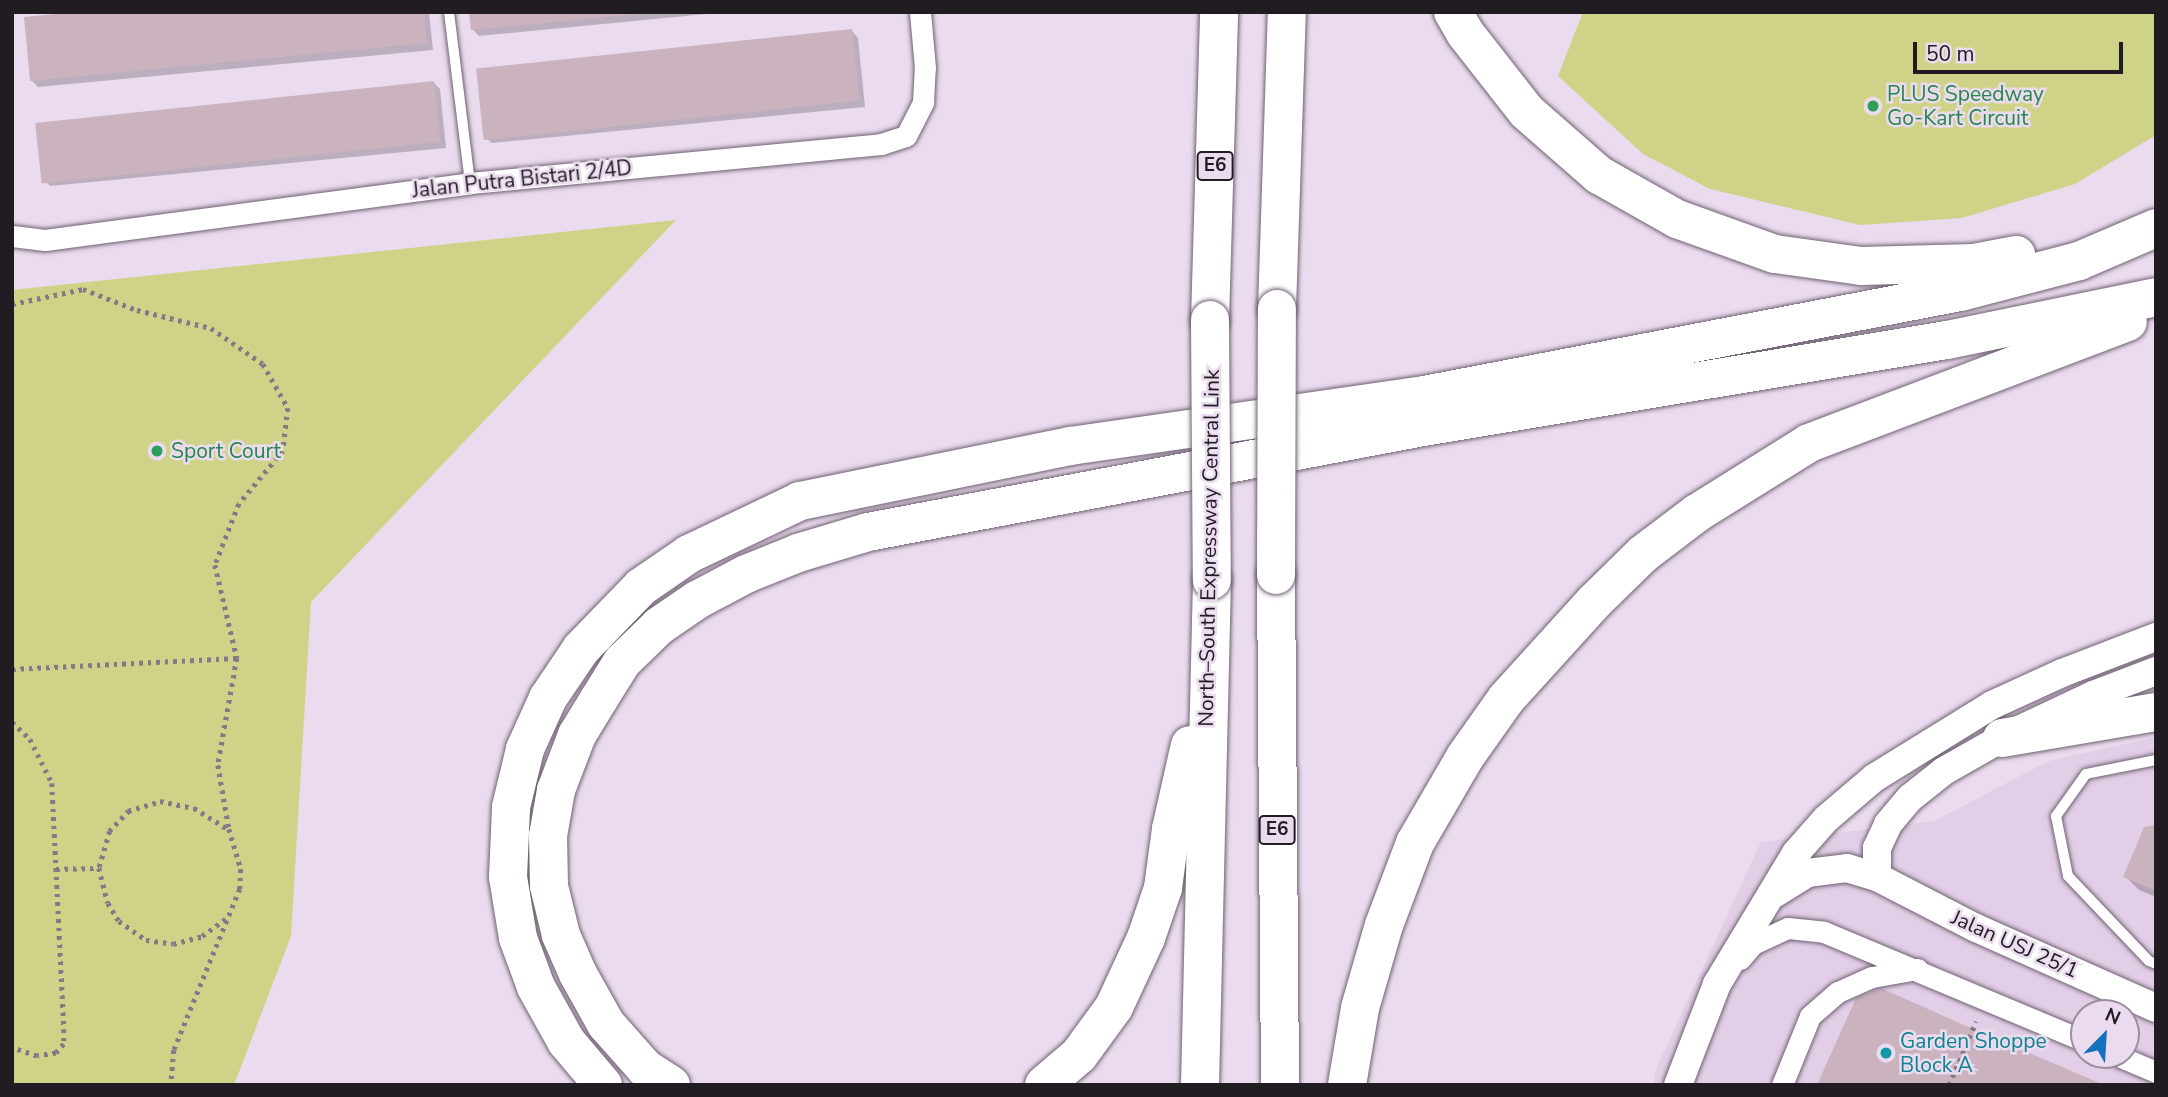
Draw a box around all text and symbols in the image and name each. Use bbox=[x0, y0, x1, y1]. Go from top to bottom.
scale bar bbox=[1916, 28, 2126, 72]
text: 50 m bbox=[1926, 40, 1975, 68]
place label: PLUS Speedway Go-Kart Circuit bbox=[1887, 81, 2044, 131]
marker: PLUS Speedway Go-Kart Circuit bbox=[1865, 98, 1881, 114]
road number: E6 bbox=[1196, 150, 1234, 182]
street label: Jalan Putra Bistari 2/4D bbox=[411, 155, 633, 203]
street label: North–South Expressway Central Link bbox=[1193, 369, 1225, 727]
place label: Sport Court bbox=[171, 438, 281, 464]
marker: Sport Court bbox=[149, 443, 165, 459]
road number: E6 bbox=[1258, 814, 1296, 846]
street label: Jalan USJ 25/1 bbox=[1947, 905, 2083, 983]
north arrow bbox=[2070, 999, 2140, 1069]
text: N bbox=[2101, 1002, 2125, 1031]
place label: Garden Shoppe Block A bbox=[1900, 1028, 2047, 1078]
marker: Garden Shoppe Block A bbox=[1878, 1045, 1894, 1061]

